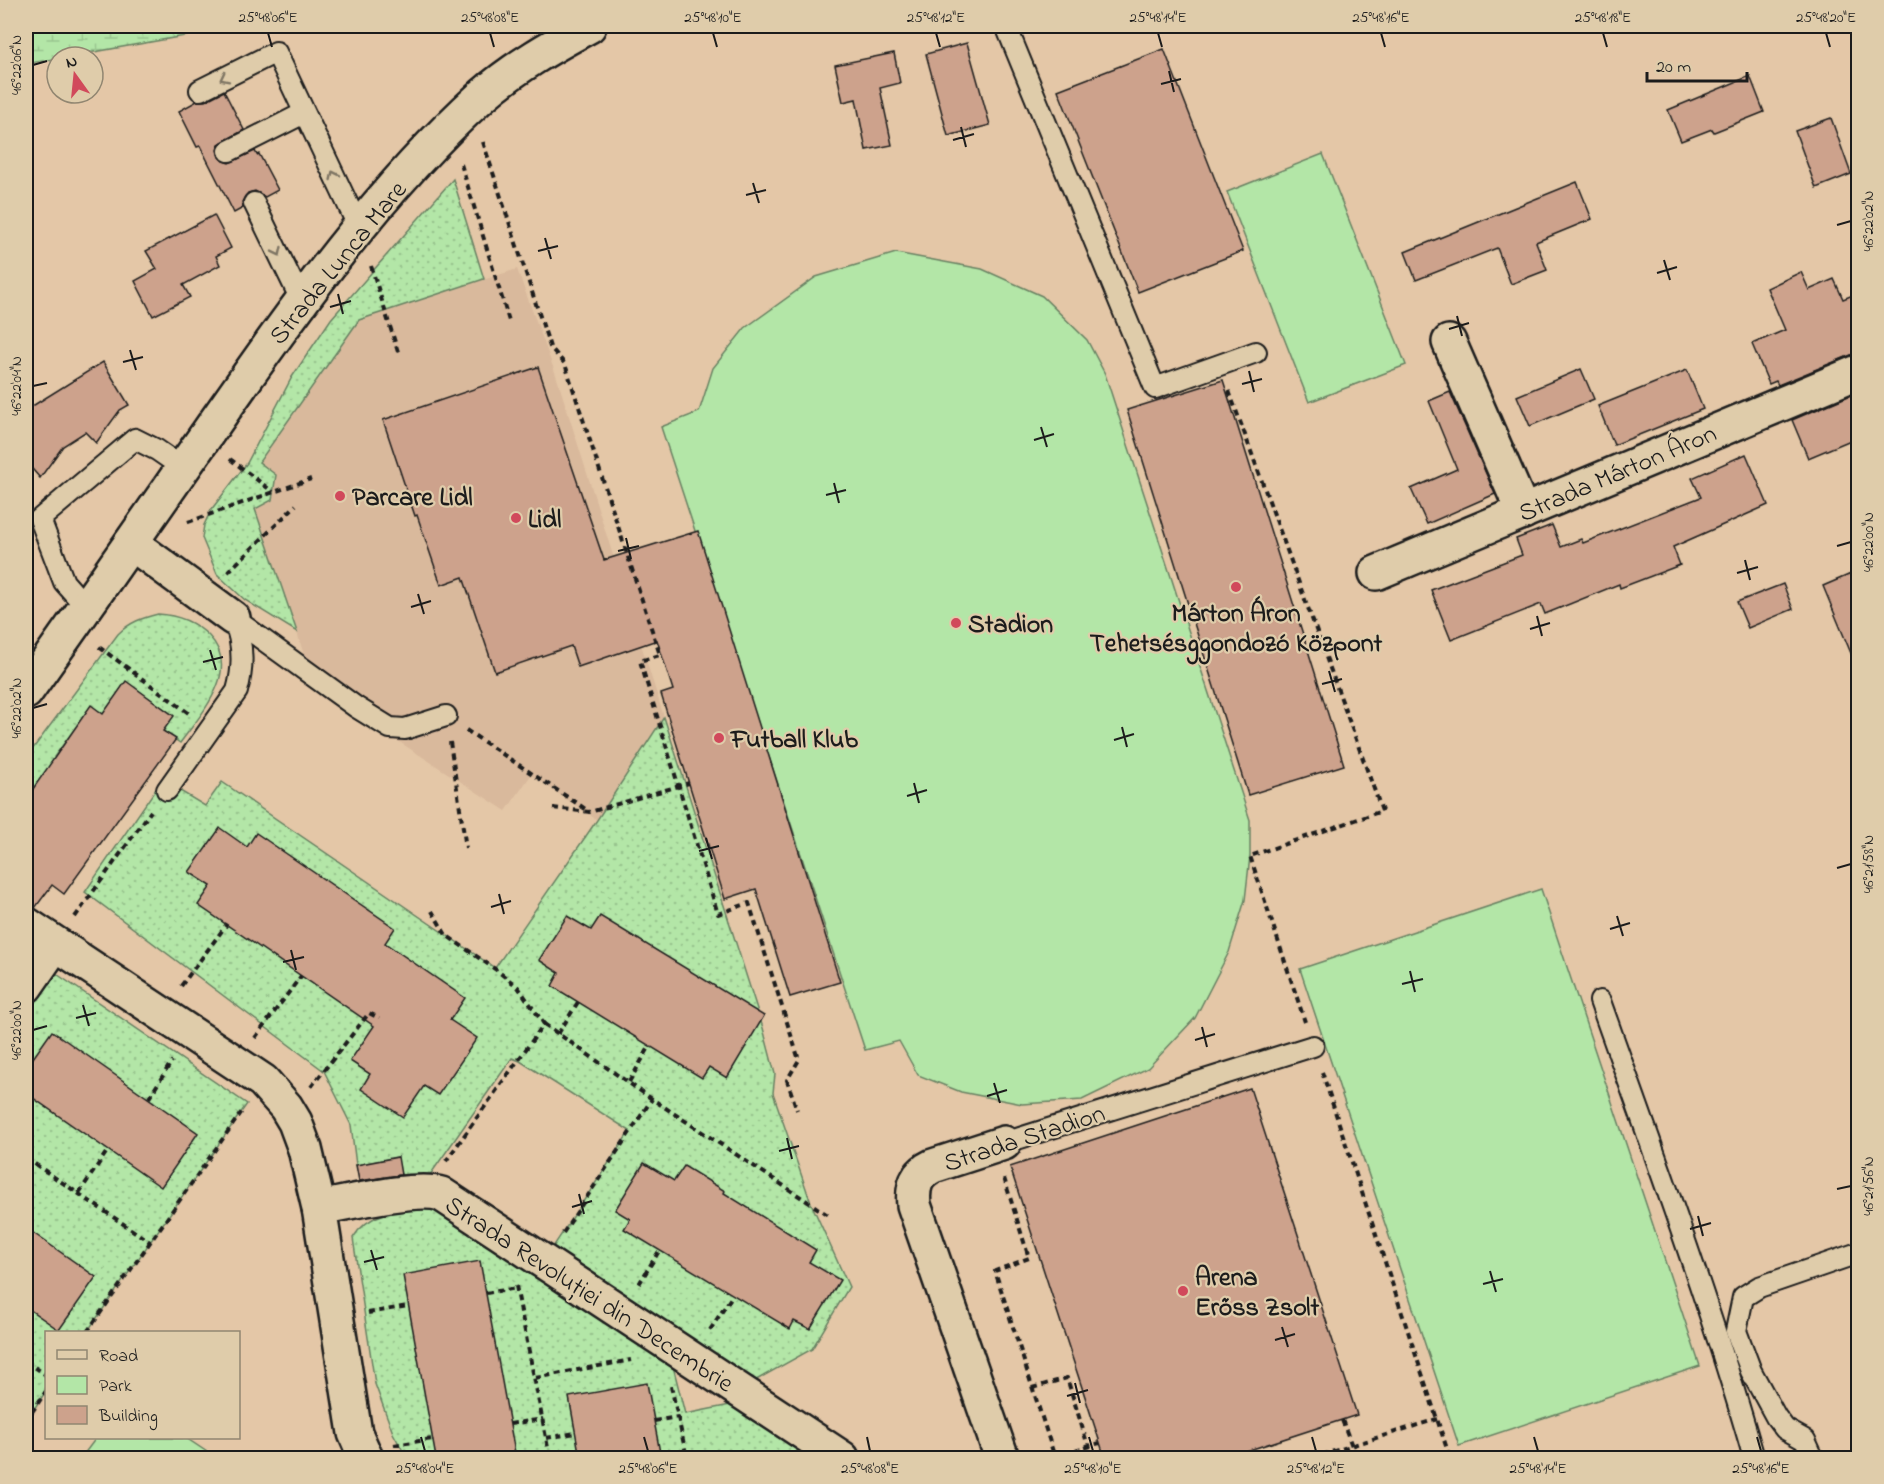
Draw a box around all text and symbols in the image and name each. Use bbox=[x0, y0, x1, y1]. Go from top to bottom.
text: 25°48'06"E bbox=[238, 7, 298, 29]
text: 25°48'08"E bbox=[461, 7, 519, 29]
text: 25°48'10"E bbox=[684, 7, 742, 29]
text: 25°48'12"E bbox=[907, 7, 965, 29]
text: 25°48'14"E bbox=[1130, 7, 1187, 29]
text: 25°48'16"E bbox=[1352, 7, 1410, 29]
text: 25°48'18"E bbox=[1575, 7, 1631, 29]
text: 25°48'20"E bbox=[1796, 7, 1856, 29]
text: 46°22'06"N bbox=[6, 35, 28, 95]
north arrow bbox=[45, 45, 105, 105]
scale bar bbox=[1647, 45, 1748, 83]
text: N bbox=[63, 49, 80, 75]
text: 20 m bbox=[1656, 55, 1691, 81]
one-way arrow bbox=[219, 71, 230, 82]
one-way arrow bbox=[330, 170, 342, 181]
street label: Strada Lunca Mare bbox=[261, 173, 418, 354]
text: 46°22'02"N bbox=[1858, 191, 1880, 251]
one-way arrow bbox=[271, 246, 283, 257]
text: 46°22'04"N bbox=[6, 356, 28, 416]
street label: Strada Márton Áron bbox=[1513, 416, 1723, 534]
place label: Parcare Lidl bbox=[352, 480, 473, 518]
marker: Parcare Lidl bbox=[333, 489, 347, 503]
place label: Lidl bbox=[528, 502, 561, 540]
marker: Lidl bbox=[509, 511, 523, 525]
text: 46°22'00"N bbox=[1858, 512, 1880, 572]
marker: Márton Áron Tehetsésggondozó Központ bbox=[1229, 580, 1243, 594]
place label: Márton Áron Tehetsésggondozó Központ bbox=[1090, 595, 1382, 665]
place label: Stadion bbox=[968, 607, 1053, 645]
marker: Stadion bbox=[949, 616, 963, 630]
text: 46°22'02"N bbox=[6, 678, 28, 738]
place label: Futball Klub bbox=[729, 722, 858, 760]
marker: Futball Klub bbox=[712, 731, 726, 745]
text: 46°21'58"N bbox=[1858, 835, 1880, 893]
text: 46°22'00"N bbox=[6, 1000, 28, 1060]
street label: Strada Stadion bbox=[939, 1096, 1111, 1184]
text: 46°21'56"N bbox=[1858, 1156, 1880, 1216]
street label: Strada Revoluției din Decembrie bbox=[436, 1188, 741, 1404]
place label: Arena Erőss Zsolt bbox=[1195, 1260, 1319, 1328]
marker: Arena Erőss Zsolt bbox=[1176, 1284, 1190, 1298]
legend bbox=[45, 1331, 240, 1439]
text: Road bbox=[99, 1344, 138, 1370]
text: Park bbox=[99, 1374, 132, 1400]
text: Building bbox=[98, 1404, 158, 1431]
text: 25°48'04"E bbox=[396, 1458, 454, 1480]
text: 25°48'06"E bbox=[618, 1458, 678, 1480]
text: 25°48'08"E bbox=[841, 1458, 899, 1480]
text: 25°48'10"E bbox=[1064, 1458, 1122, 1480]
text: 25°48'12"E bbox=[1287, 1458, 1345, 1480]
text: 25°48'14"E bbox=[1510, 1458, 1567, 1480]
text: 25°48'16"E bbox=[1732, 1458, 1790, 1480]

